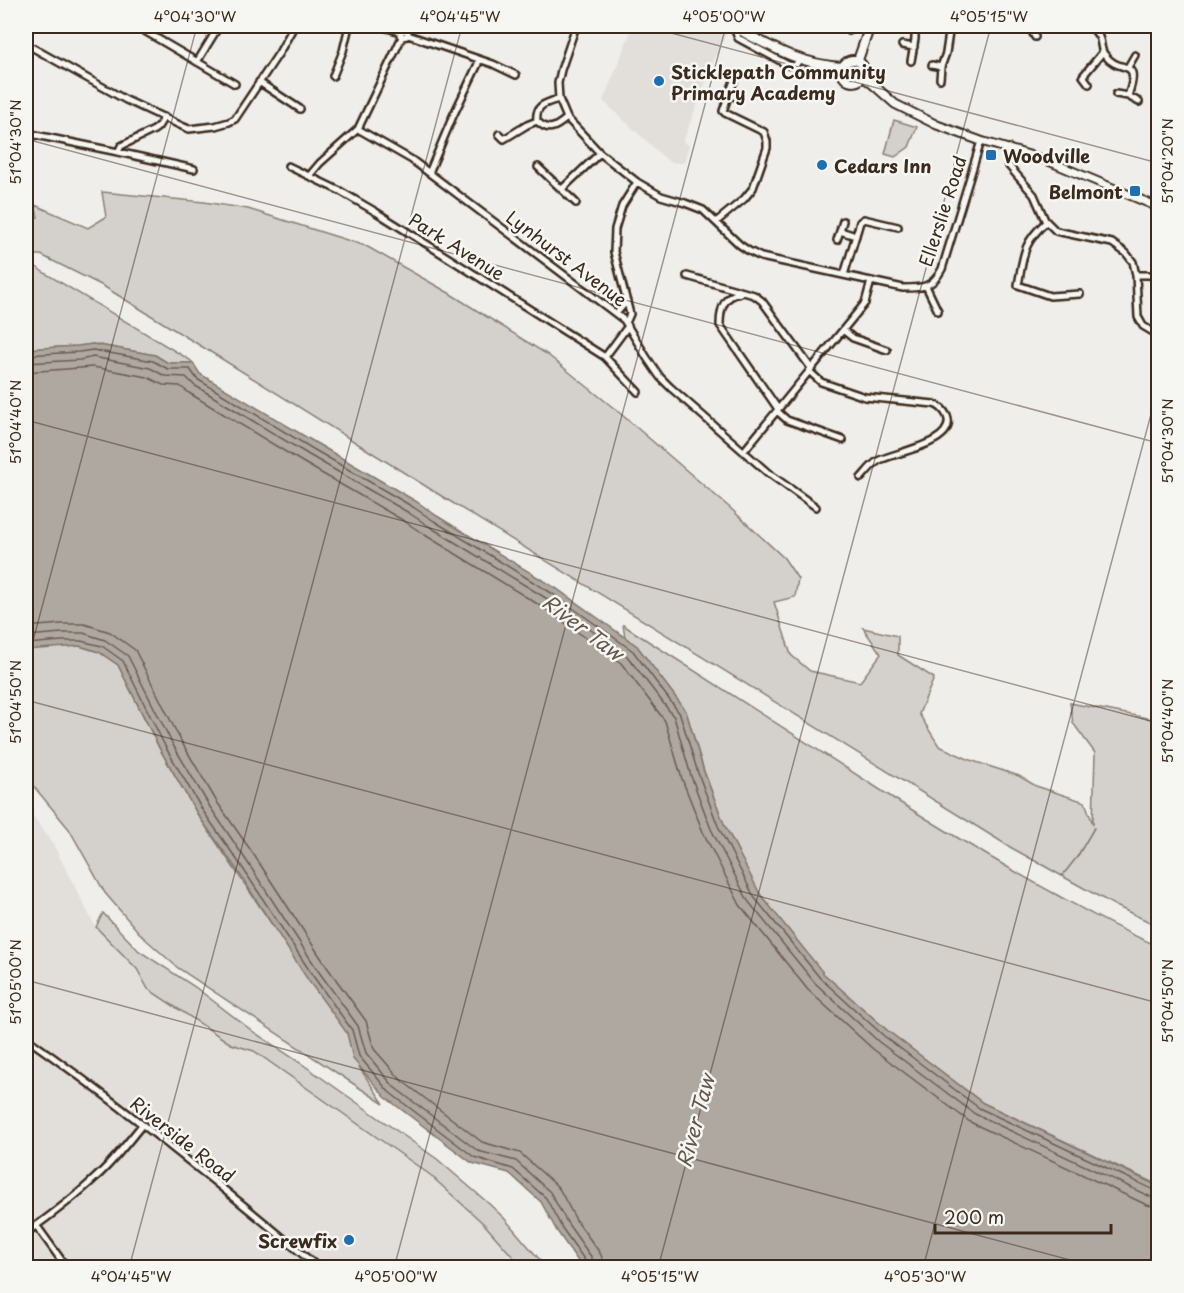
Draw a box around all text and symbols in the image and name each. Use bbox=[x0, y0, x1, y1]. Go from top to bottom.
text: 4°04'30"W bbox=[154, 4, 237, 27]
text: 4°04'45"W bbox=[420, 4, 501, 27]
text: 4°05'00"W bbox=[683, 4, 766, 27]
text: 4°05'15"W bbox=[950, 4, 1029, 27]
place label: Sticklepath Community Primary Academy bbox=[671, 58, 886, 106]
marker: Sticklepath Community Primary Academy bbox=[652, 74, 666, 88]
text: 51°04'30"N bbox=[3, 99, 26, 185]
text: 51°04'20"N bbox=[1155, 118, 1178, 204]
place label: Woodville bbox=[1003, 142, 1090, 169]
marker: Woodville bbox=[984, 148, 998, 162]
place label: Cedars Inn bbox=[834, 152, 931, 179]
street label: Ellerslie Road bbox=[911, 152, 973, 270]
marker: Cedars Inn bbox=[815, 158, 829, 172]
place label: Belmont bbox=[1049, 178, 1123, 205]
marker: Belmont bbox=[1128, 184, 1142, 198]
street label: Lynhurst Avenue bbox=[501, 203, 633, 313]
street label: Park Avenue bbox=[404, 206, 510, 286]
text: 51°04'40"N bbox=[3, 379, 26, 465]
text: 51°04'30"N bbox=[1155, 398, 1178, 484]
water label: River Taw bbox=[536, 587, 632, 669]
text: 51°04'50"N bbox=[3, 660, 26, 744]
text: 51°04'40"N bbox=[1155, 678, 1178, 764]
text: 51°05'00"N bbox=[3, 939, 26, 1025]
text: 51°04'50"N bbox=[1155, 959, 1178, 1043]
water label: River Taw bbox=[668, 1069, 722, 1171]
street label: Riverside Road bbox=[125, 1089, 241, 1189]
scale bar bbox=[935, 1197, 1110, 1235]
text: 200 m bbox=[944, 1203, 1004, 1230]
place label: Screwfix bbox=[258, 1227, 337, 1254]
marker: Screwfix bbox=[342, 1233, 356, 1247]
text: 4°04'45"W bbox=[91, 1264, 172, 1287]
text: 4°05'00"W bbox=[355, 1264, 438, 1287]
text: 4°05'15"W bbox=[621, 1264, 700, 1287]
text: 4°05'30"W bbox=[884, 1264, 967, 1287]

